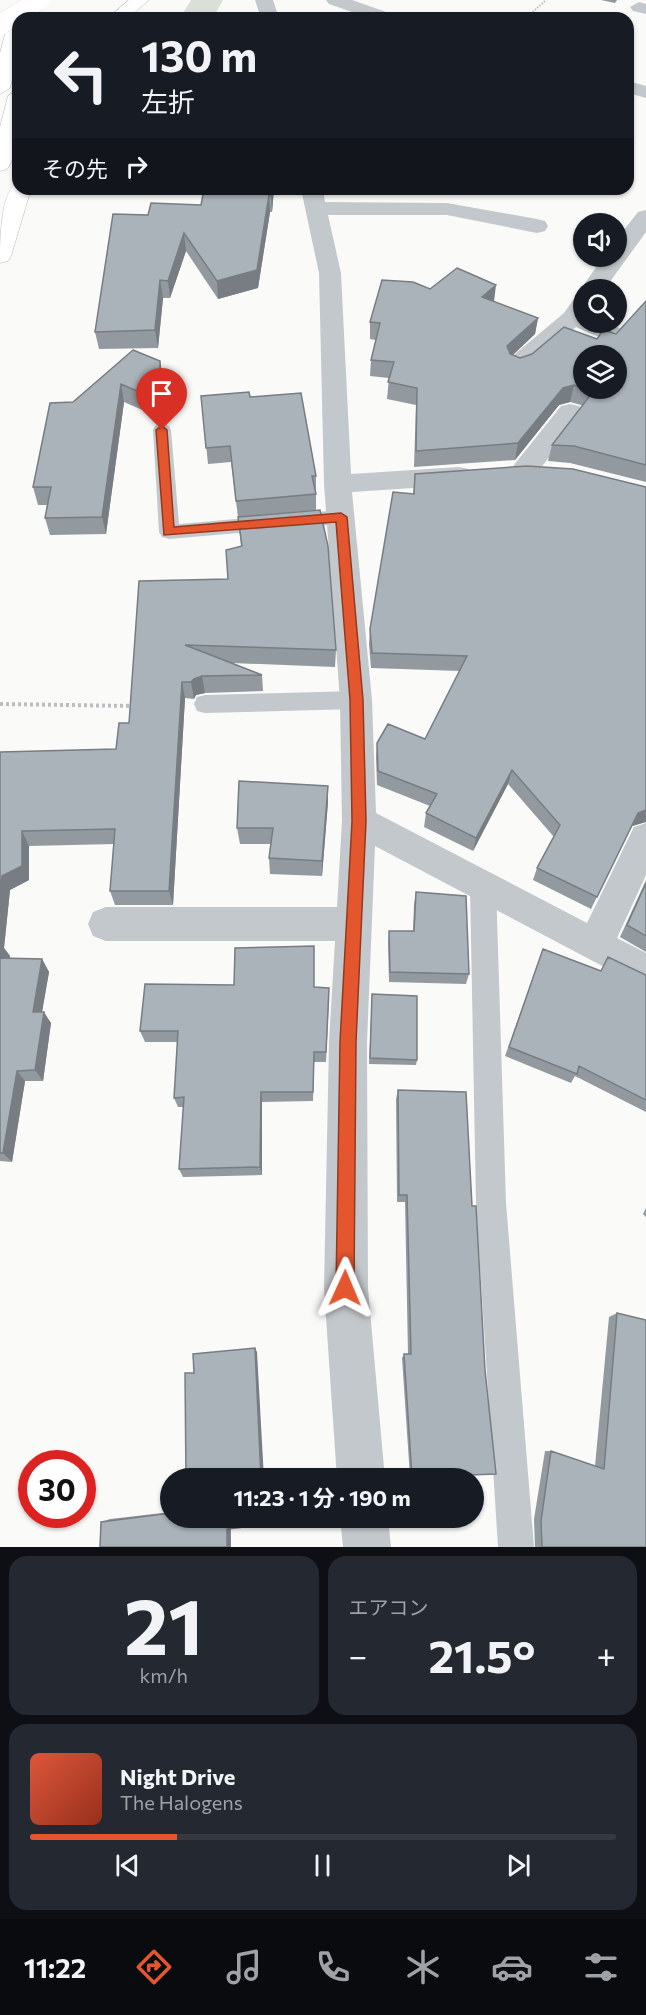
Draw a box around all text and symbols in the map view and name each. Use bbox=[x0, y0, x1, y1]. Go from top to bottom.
text: 130 m bbox=[141, 29, 257, 81]
icon: left bbox=[42, 36, 120, 114]
text: 左折 bbox=[141, 85, 195, 118]
icon: right bbox=[120, 150, 153, 183]
text: その先 bbox=[42, 155, 108, 182]
map controls bbox=[573, 213, 627, 399]
button: sound bbox=[573, 213, 627, 267]
button: search bbox=[573, 279, 627, 333]
button: layers bbox=[573, 345, 627, 399]
pin bbox=[136, 368, 187, 430]
icon: arrive bbox=[145, 377, 178, 410]
position arrow bbox=[313, 1256, 377, 1320]
speed limit sign: 30 bbox=[18, 1450, 96, 1528]
text: 11:23 · 1 分 · 190 m bbox=[233, 1484, 411, 1511]
text: 21 bbox=[124, 1576, 204, 1671]
text: エアコン bbox=[349, 1595, 429, 1619]
text: 21.5° bbox=[428, 1627, 535, 1682]
text: − bbox=[349, 1634, 367, 1675]
text: + bbox=[597, 1634, 616, 1675]
text: km/h bbox=[139, 1663, 188, 1687]
text: Night Drive bbox=[120, 1763, 235, 1790]
text: The Halogens bbox=[120, 1790, 243, 1814]
icon: previous bbox=[111, 1849, 144, 1882]
icon: pause bbox=[306, 1849, 339, 1882]
icon: next bbox=[502, 1849, 535, 1882]
icon: directions bbox=[133, 1946, 175, 1988]
icon: music bbox=[223, 1946, 265, 1988]
icon: phone bbox=[312, 1946, 354, 1988]
icon: climate bbox=[402, 1946, 444, 1988]
icon: car bbox=[491, 1946, 533, 1988]
icon: filters bbox=[580, 1946, 622, 1988]
text: 11:22 bbox=[24, 1951, 86, 1984]

